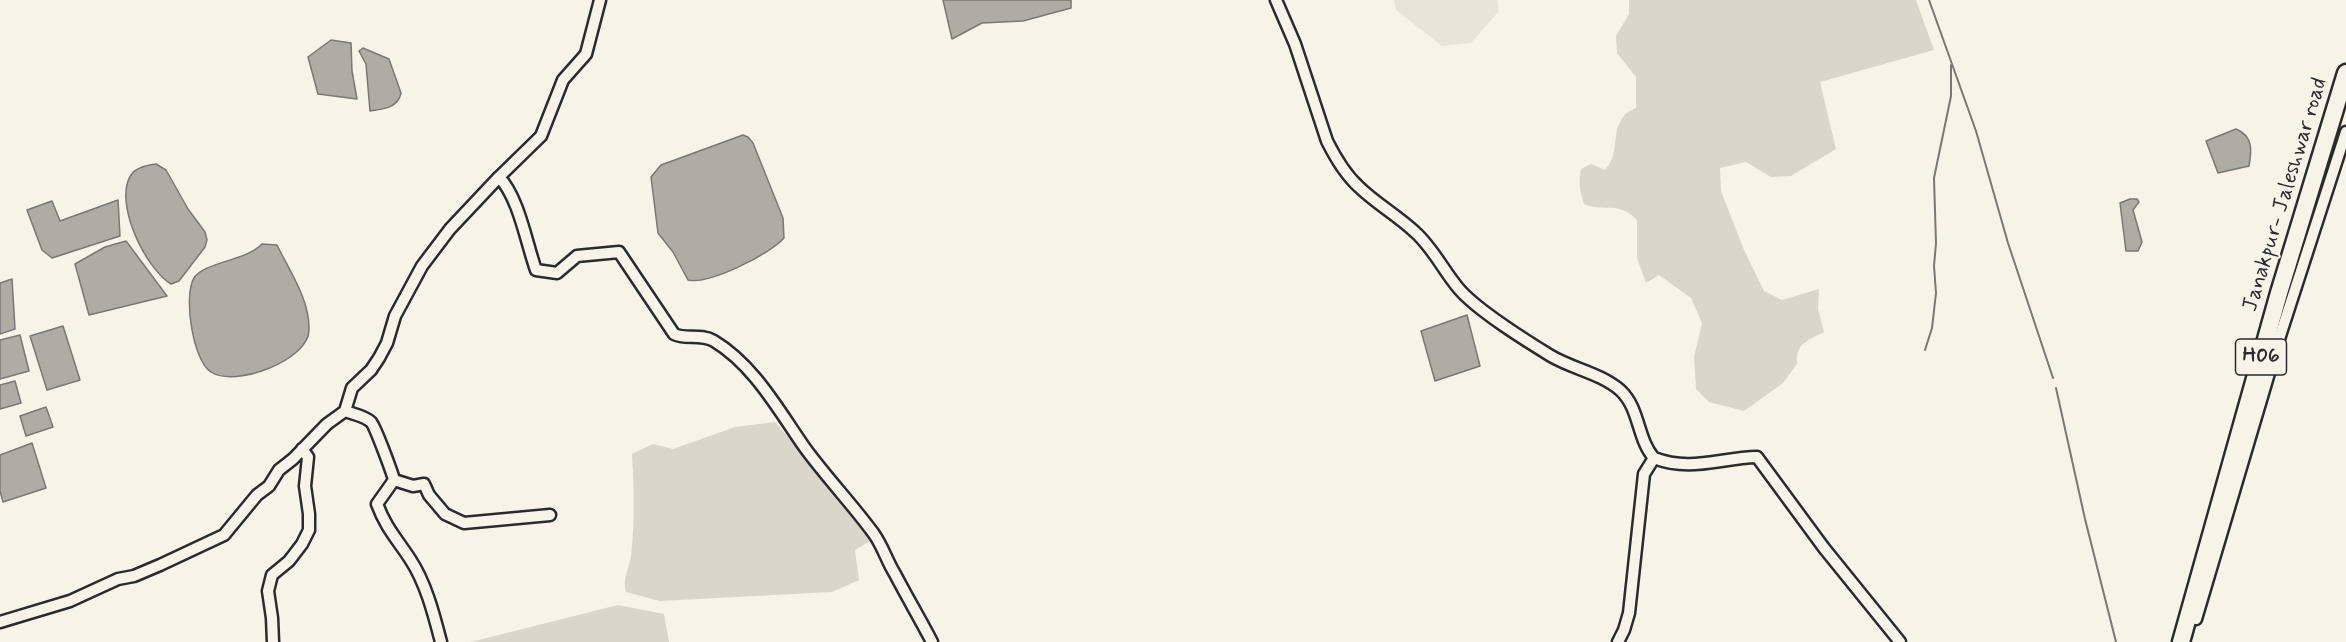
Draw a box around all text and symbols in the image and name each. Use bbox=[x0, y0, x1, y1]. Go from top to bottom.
street label: Janakpur- Jaleshwar road bbox=[2238, 75, 2334, 315]
road number: H06 bbox=[2236, 339, 2286, 375]

